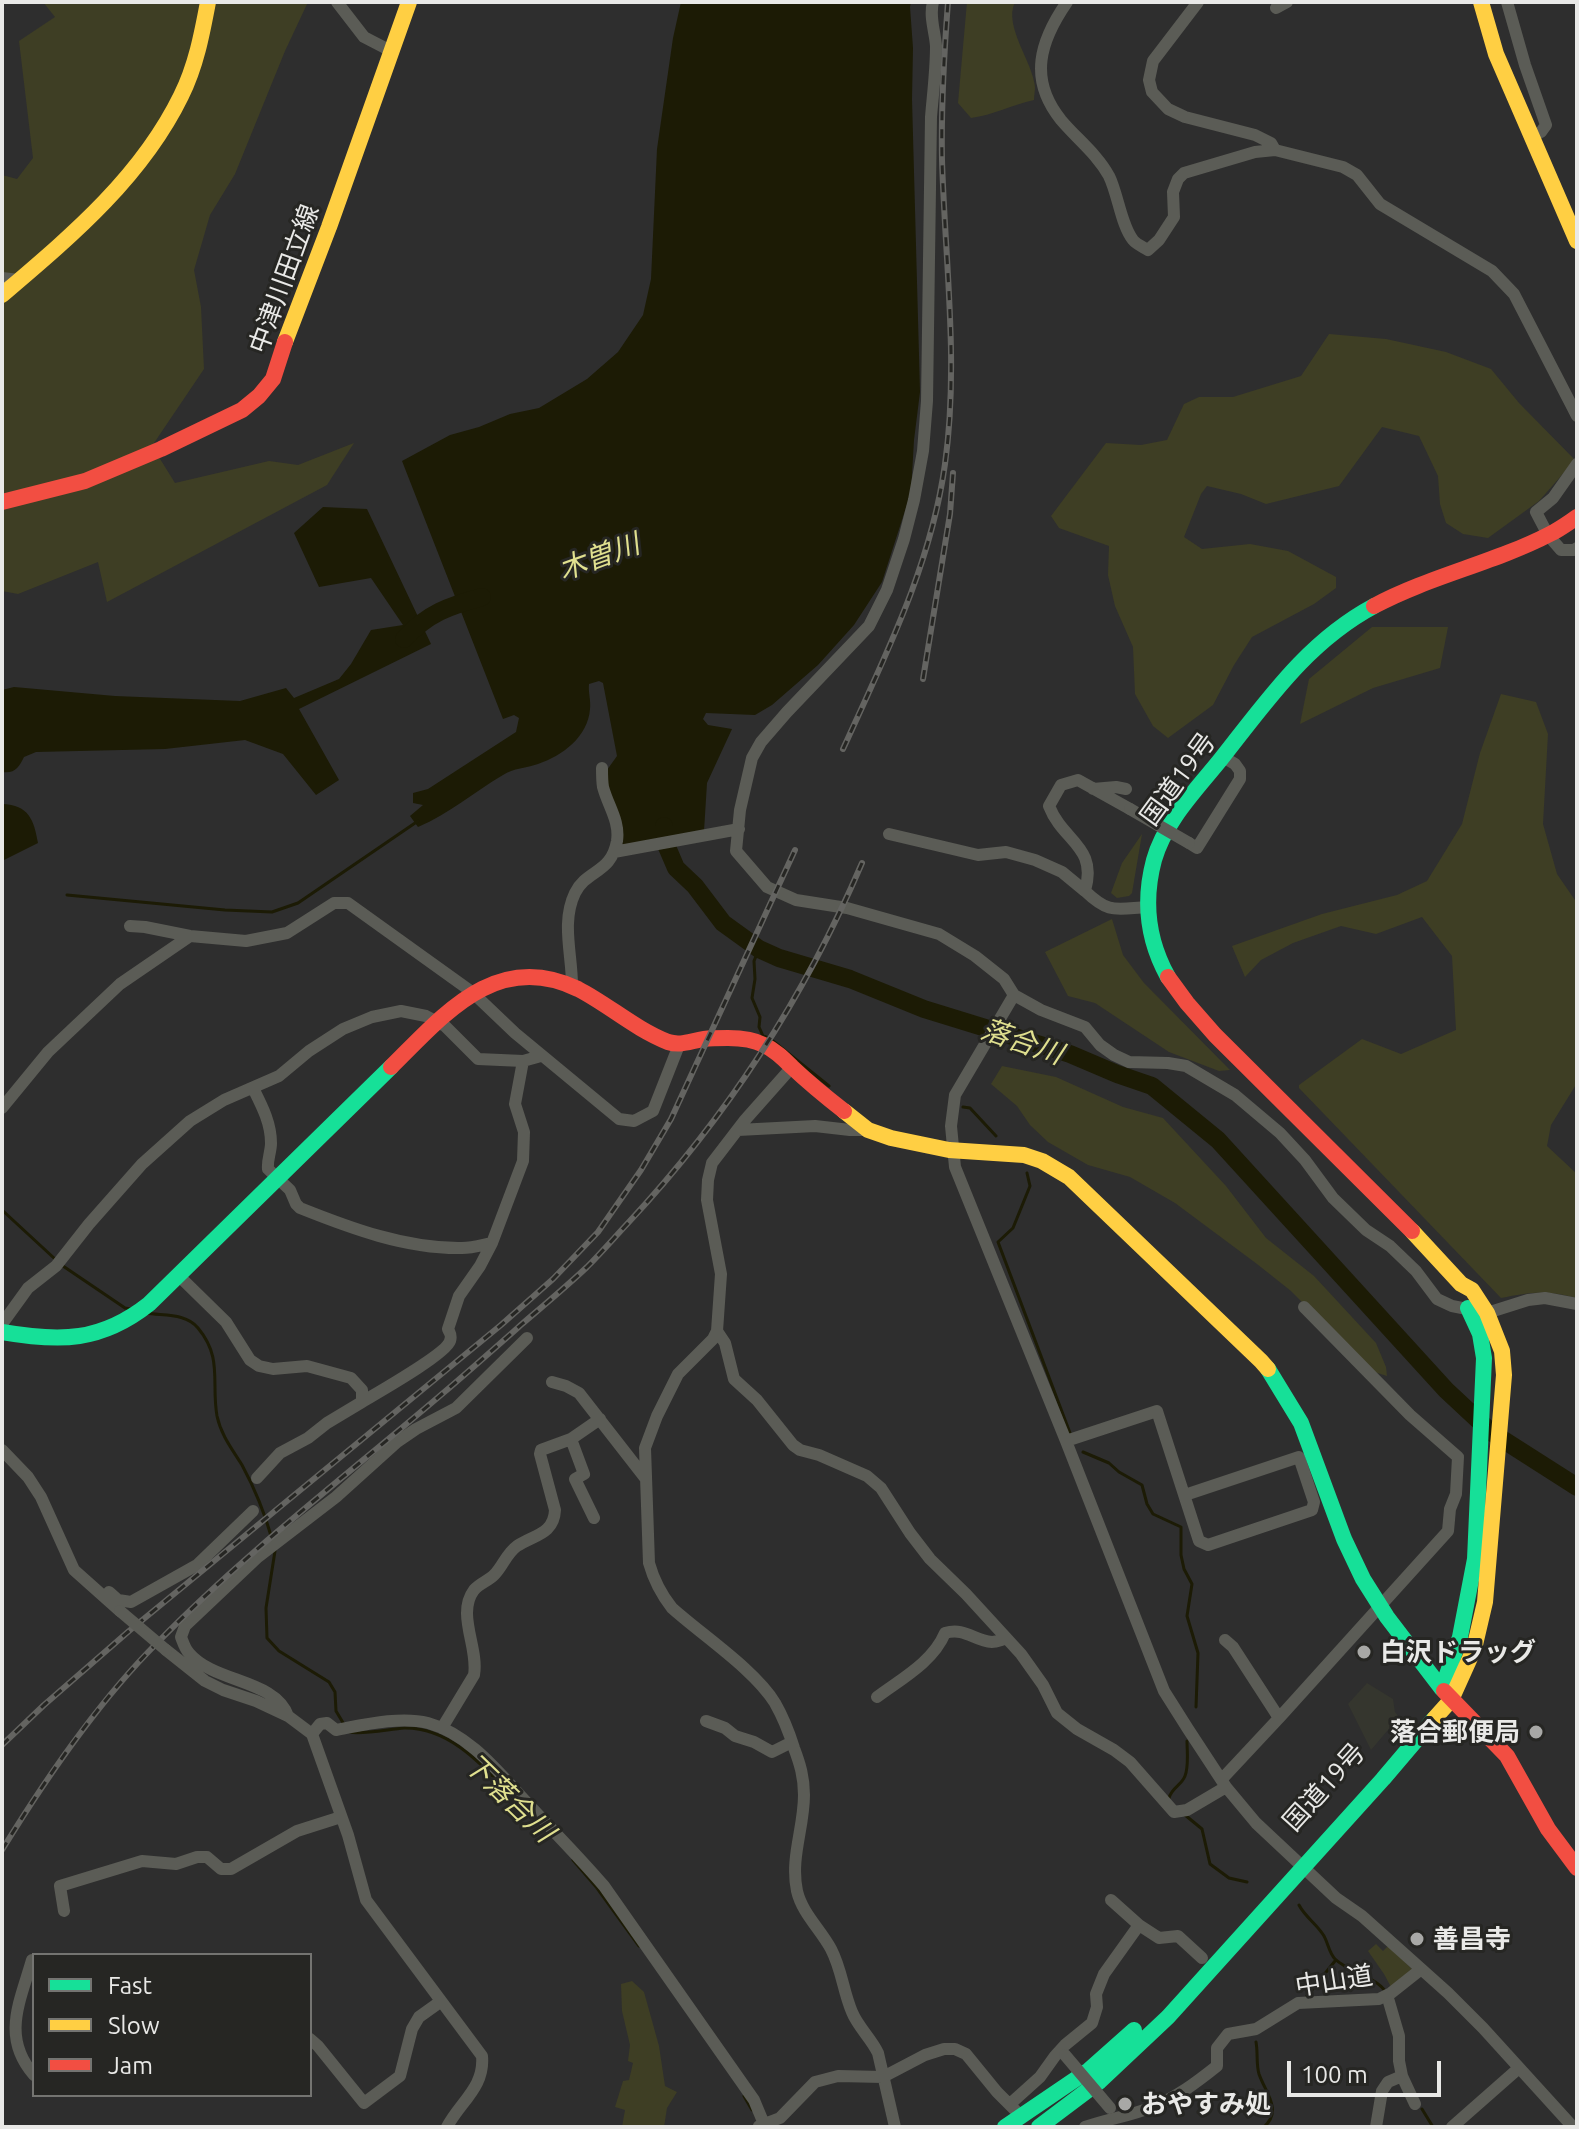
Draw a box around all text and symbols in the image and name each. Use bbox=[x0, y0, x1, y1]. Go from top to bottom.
street label: 中津川田立線 bbox=[243, 200, 325, 358]
water label: 木曽川 bbox=[554, 527, 644, 587]
street label: 国道19号 bbox=[1134, 726, 1222, 832]
water label: 落合川 bbox=[977, 1012, 1067, 1072]
place label: 白沢ドラッグ bbox=[1380, 1636, 1536, 1668]
marker: 白沢ドラッグ bbox=[1355, 1643, 1373, 1661]
place label: 落合郵便局 bbox=[1390, 1716, 1520, 1748]
marker: 落合郵便局 bbox=[1527, 1723, 1545, 1741]
street label: 国道19号 bbox=[1276, 1737, 1372, 1837]
water label: 下落合川 bbox=[457, 1747, 561, 1849]
place label: 善昌寺 bbox=[1433, 1923, 1511, 1955]
marker: 善昌寺 bbox=[1408, 1930, 1426, 1948]
legend bbox=[32, 1953, 312, 2097]
street label: 中山道 bbox=[1293, 1959, 1375, 2003]
text: Fast bbox=[108, 1972, 152, 1999]
text: Slow bbox=[108, 2012, 160, 2039]
scale bar bbox=[1291, 2045, 1445, 2095]
text: Jam bbox=[108, 2052, 153, 2079]
text: 100 m bbox=[1301, 2061, 1368, 2088]
place label: おやすみ処 bbox=[1141, 2088, 1271, 2120]
marker: おやすみ処 bbox=[1116, 2095, 1134, 2113]

